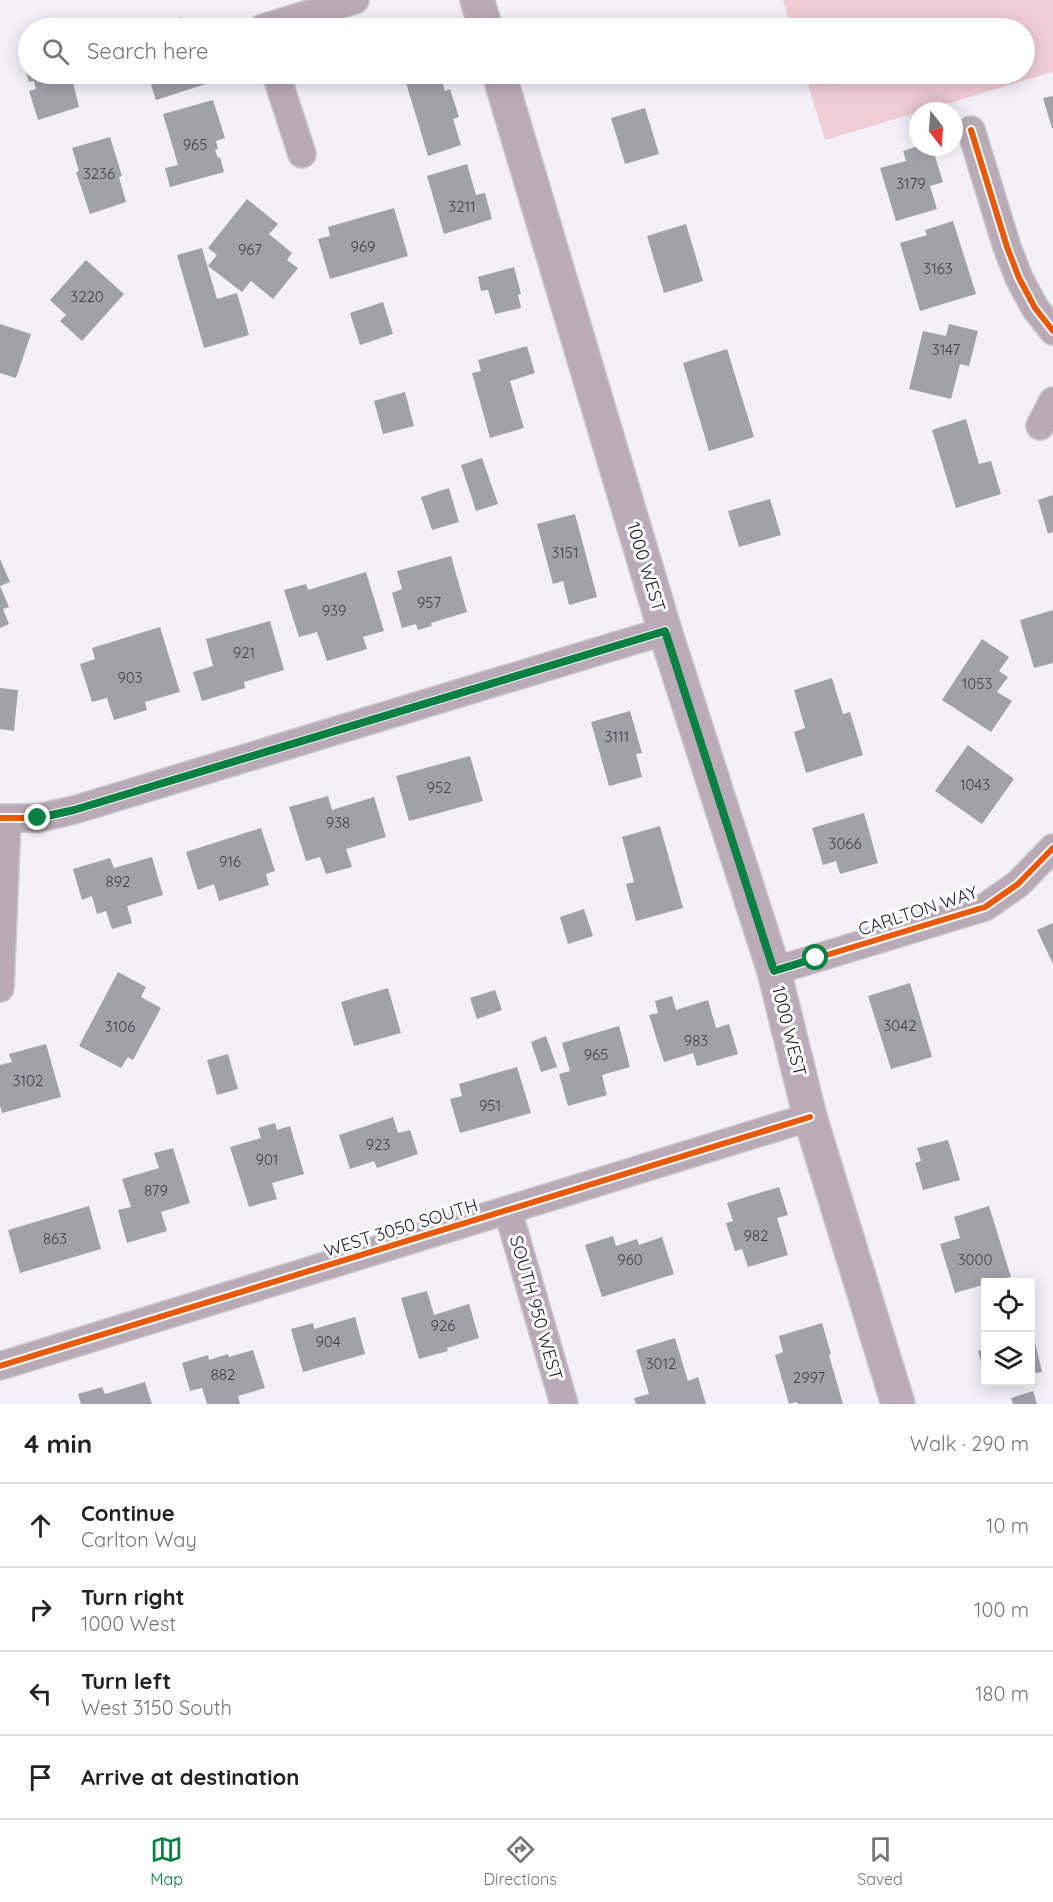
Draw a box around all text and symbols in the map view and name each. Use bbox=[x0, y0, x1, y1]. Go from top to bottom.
search box bbox=[18, 18, 1035, 84]
icon: search bbox=[39, 35, 72, 68]
text: Search here bbox=[87, 37, 208, 65]
north arrow bbox=[909, 102, 963, 156]
house number: 965 bbox=[183, 135, 207, 154]
house number: 3236 bbox=[83, 164, 115, 183]
house number: 3179 bbox=[896, 174, 926, 193]
house number: 3211 bbox=[448, 197, 476, 216]
house number: 969 bbox=[351, 237, 375, 256]
house number: 967 bbox=[238, 240, 262, 259]
house number: 3163 bbox=[923, 259, 953, 278]
house number: 3220 bbox=[70, 287, 104, 306]
house number: 3147 bbox=[932, 340, 960, 359]
street label: 1000 WEST bbox=[622, 519, 671, 614]
house number: 3151 bbox=[551, 543, 579, 562]
house number: 957 bbox=[417, 593, 441, 612]
house number: 939 bbox=[322, 601, 346, 620]
house number: 921 bbox=[233, 643, 255, 662]
house number: 903 bbox=[117, 668, 143, 687]
house number: 1053 bbox=[962, 674, 992, 693]
house number: 3111 bbox=[605, 727, 629, 746]
house number: 1043 bbox=[960, 775, 990, 794]
house number: 952 bbox=[427, 778, 451, 797]
route end bbox=[24, 804, 50, 830]
house number: 938 bbox=[326, 813, 350, 832]
house number: 3066 bbox=[829, 834, 861, 853]
house number: 916 bbox=[219, 852, 241, 871]
house number: 892 bbox=[106, 872, 130, 891]
street label: CARLTON WAY bbox=[855, 880, 980, 941]
route start bbox=[802, 944, 828, 970]
street label: 1000 WEST bbox=[767, 983, 812, 1079]
house number: 3042 bbox=[883, 1016, 917, 1035]
house number: 3106 bbox=[105, 1017, 135, 1036]
house number: 983 bbox=[684, 1031, 708, 1050]
house number: 965 bbox=[584, 1045, 608, 1064]
house number: 3102 bbox=[13, 1071, 43, 1090]
house number: 951 bbox=[479, 1096, 501, 1115]
house number: 923 bbox=[366, 1135, 390, 1154]
house number: 901 bbox=[256, 1150, 278, 1169]
house number: 879 bbox=[144, 1181, 168, 1200]
street label: WEST 3050 SOUTH bbox=[321, 1193, 481, 1262]
house number: 982 bbox=[744, 1226, 768, 1245]
house number: 863 bbox=[43, 1229, 67, 1248]
street label: SOUTH 950 WEST bbox=[505, 1233, 568, 1383]
house number: 960 bbox=[617, 1250, 643, 1269]
house number: 3000 bbox=[958, 1250, 992, 1269]
map controls bbox=[981, 1278, 1035, 1386]
button: locate bbox=[981, 1278, 1035, 1332]
house number: 926 bbox=[431, 1316, 455, 1335]
house number: 904 bbox=[315, 1332, 341, 1351]
button: layers bbox=[981, 1332, 1035, 1386]
house number: 3012 bbox=[646, 1354, 676, 1373]
house number: 882 bbox=[211, 1365, 235, 1384]
house number: 2997 bbox=[793, 1368, 825, 1387]
text: 4 min bbox=[24, 1427, 92, 1460]
text: Walk · 290 m bbox=[910, 1431, 1029, 1456]
text: Continue bbox=[81, 1499, 175, 1527]
icon: ahead bbox=[24, 1509, 57, 1542]
text: 10 m bbox=[986, 1513, 1029, 1538]
text: Carlton Way bbox=[81, 1527, 197, 1552]
text: Turn right bbox=[81, 1583, 185, 1611]
icon: right bbox=[24, 1593, 57, 1626]
text: 100 m bbox=[974, 1597, 1029, 1622]
text: 1000 West bbox=[81, 1611, 176, 1636]
text: Turn left bbox=[81, 1667, 171, 1695]
icon: left bbox=[24, 1677, 57, 1710]
text: 180 m bbox=[975, 1681, 1029, 1706]
text: West 3150 South bbox=[81, 1695, 232, 1720]
icon: arrive bbox=[24, 1761, 57, 1794]
text: Arrive at destination bbox=[81, 1763, 299, 1791]
tab: Map bbox=[150, 1833, 183, 1889]
tab: Directions bbox=[484, 1833, 557, 1889]
tab: Saved bbox=[857, 1833, 903, 1889]

